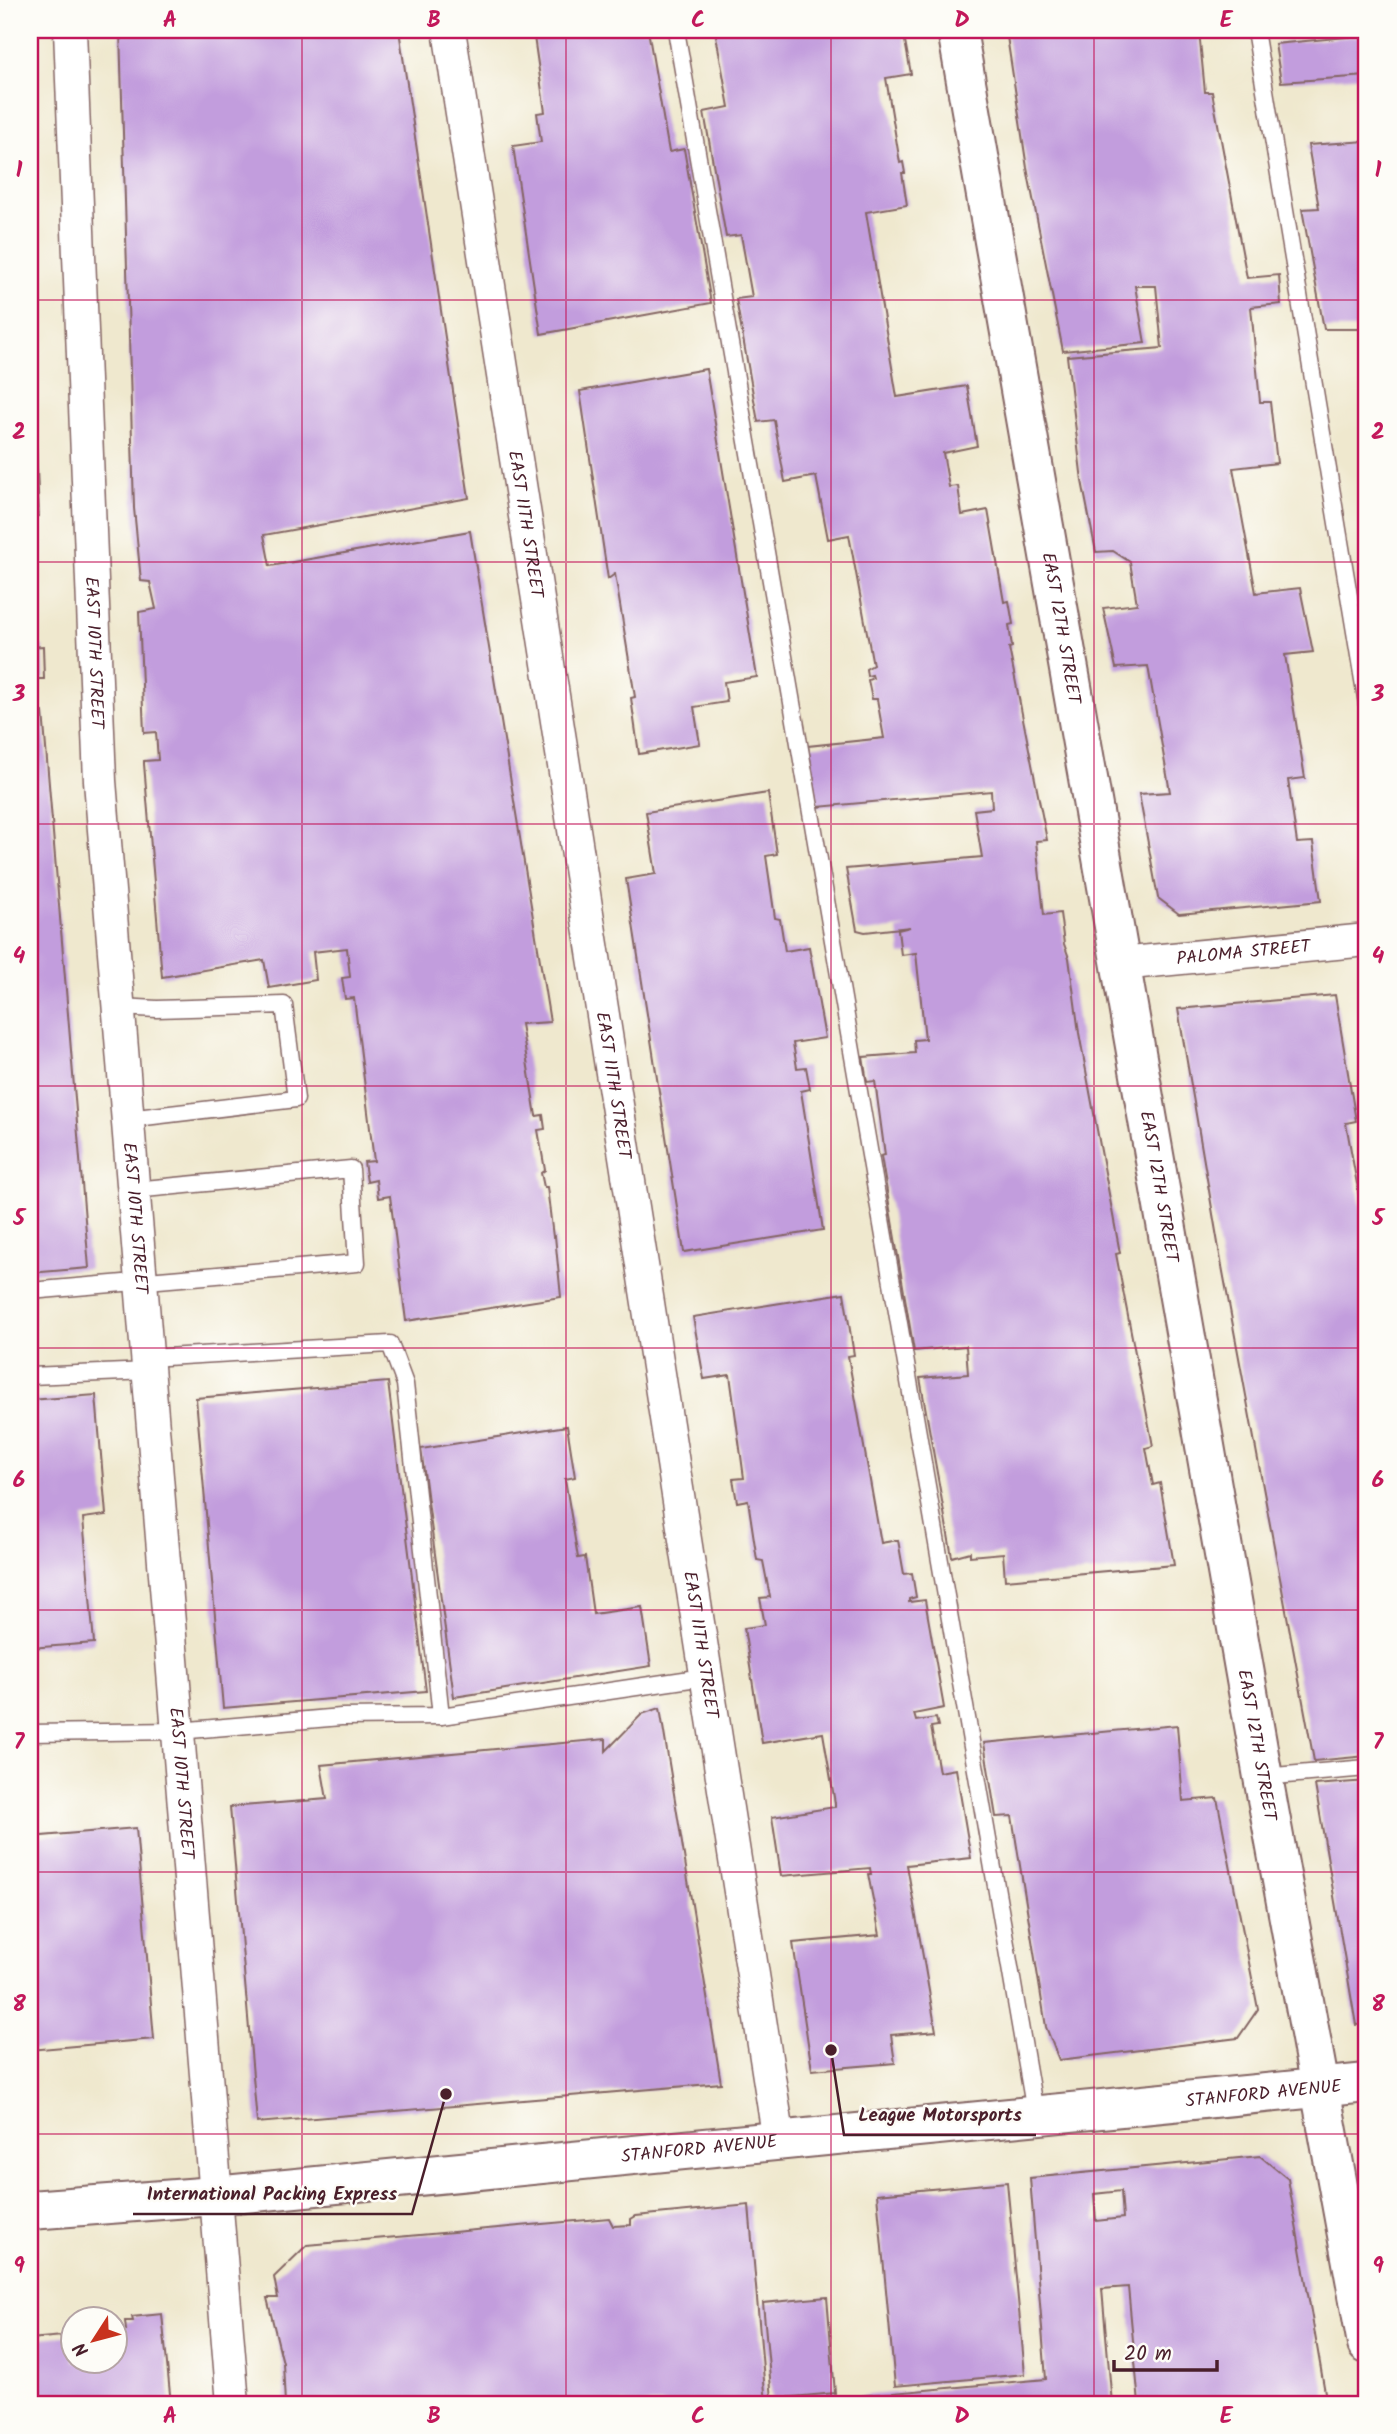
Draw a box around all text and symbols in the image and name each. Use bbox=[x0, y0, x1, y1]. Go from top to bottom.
text: A bbox=[163, 3, 177, 39]
text: B bbox=[427, 3, 441, 39]
text: C bbox=[691, 3, 705, 39]
text: D bbox=[954, 3, 970, 39]
text: E bbox=[1220, 3, 1234, 39]
text: 1 bbox=[16, 153, 23, 189]
text: 1 bbox=[1375, 153, 1382, 189]
text: 2 bbox=[12, 415, 26, 451]
text: 2 bbox=[1371, 415, 1385, 451]
street label: EAST 11TH STREET bbox=[499, 449, 551, 601]
street label: EAST 12TH STREET bbox=[1033, 550, 1088, 708]
street label: EAST 10TH STREET bbox=[76, 576, 111, 730]
text: 3 bbox=[12, 677, 26, 713]
text: 3 bbox=[1371, 677, 1385, 713]
street label: PALOMA STREET bbox=[1175, 932, 1313, 974]
text: 4 bbox=[13, 939, 26, 975]
text: 4 bbox=[1372, 939, 1385, 975]
street label: EAST 11TH STREET bbox=[587, 1010, 638, 1162]
street label: EAST 12TH STREET bbox=[1131, 1109, 1186, 1266]
street label: EAST 10TH STREET bbox=[114, 1141, 155, 1296]
text: 5 bbox=[12, 1201, 27, 1237]
text: 5 bbox=[1371, 1201, 1386, 1237]
text: 6 bbox=[13, 1463, 25, 1499]
text: 6 bbox=[1372, 1463, 1384, 1499]
street label: EAST 11TH STREET bbox=[674, 1569, 726, 1722]
street label: EAST 12TH STREET bbox=[1228, 1667, 1284, 1825]
street label: EAST 10TH STREET bbox=[160, 1706, 201, 1861]
text: 7 bbox=[14, 1725, 26, 1761]
text: 7 bbox=[1373, 1725, 1385, 1761]
text: 8 bbox=[12, 1987, 26, 2023]
text: 8 bbox=[1371, 1987, 1385, 2023]
street label: STANFORD AVENUE bbox=[1184, 2073, 1343, 2117]
callout: League Motorsports bbox=[844, 2095, 1036, 2135]
text: League Motorsports bbox=[858, 2101, 1022, 2131]
street label: STANFORD AVENUE bbox=[620, 2128, 779, 2172]
callout: International Packing Express bbox=[133, 2174, 412, 2214]
text: International Packing Express bbox=[147, 2180, 397, 2210]
text: 9 bbox=[13, 2249, 25, 2285]
text: 9 bbox=[1372, 2249, 1384, 2285]
north arrow bbox=[60, 2304, 130, 2374]
scale bar bbox=[1114, 2329, 1217, 2373]
text: N bbox=[66, 2335, 98, 2362]
text: 20 m bbox=[1124, 2338, 1172, 2371]
text: A bbox=[163, 2399, 177, 2434]
text: B bbox=[427, 2399, 441, 2434]
text: C bbox=[691, 2399, 705, 2434]
text: D bbox=[954, 2399, 970, 2434]
text: E bbox=[1220, 2399, 1234, 2434]

